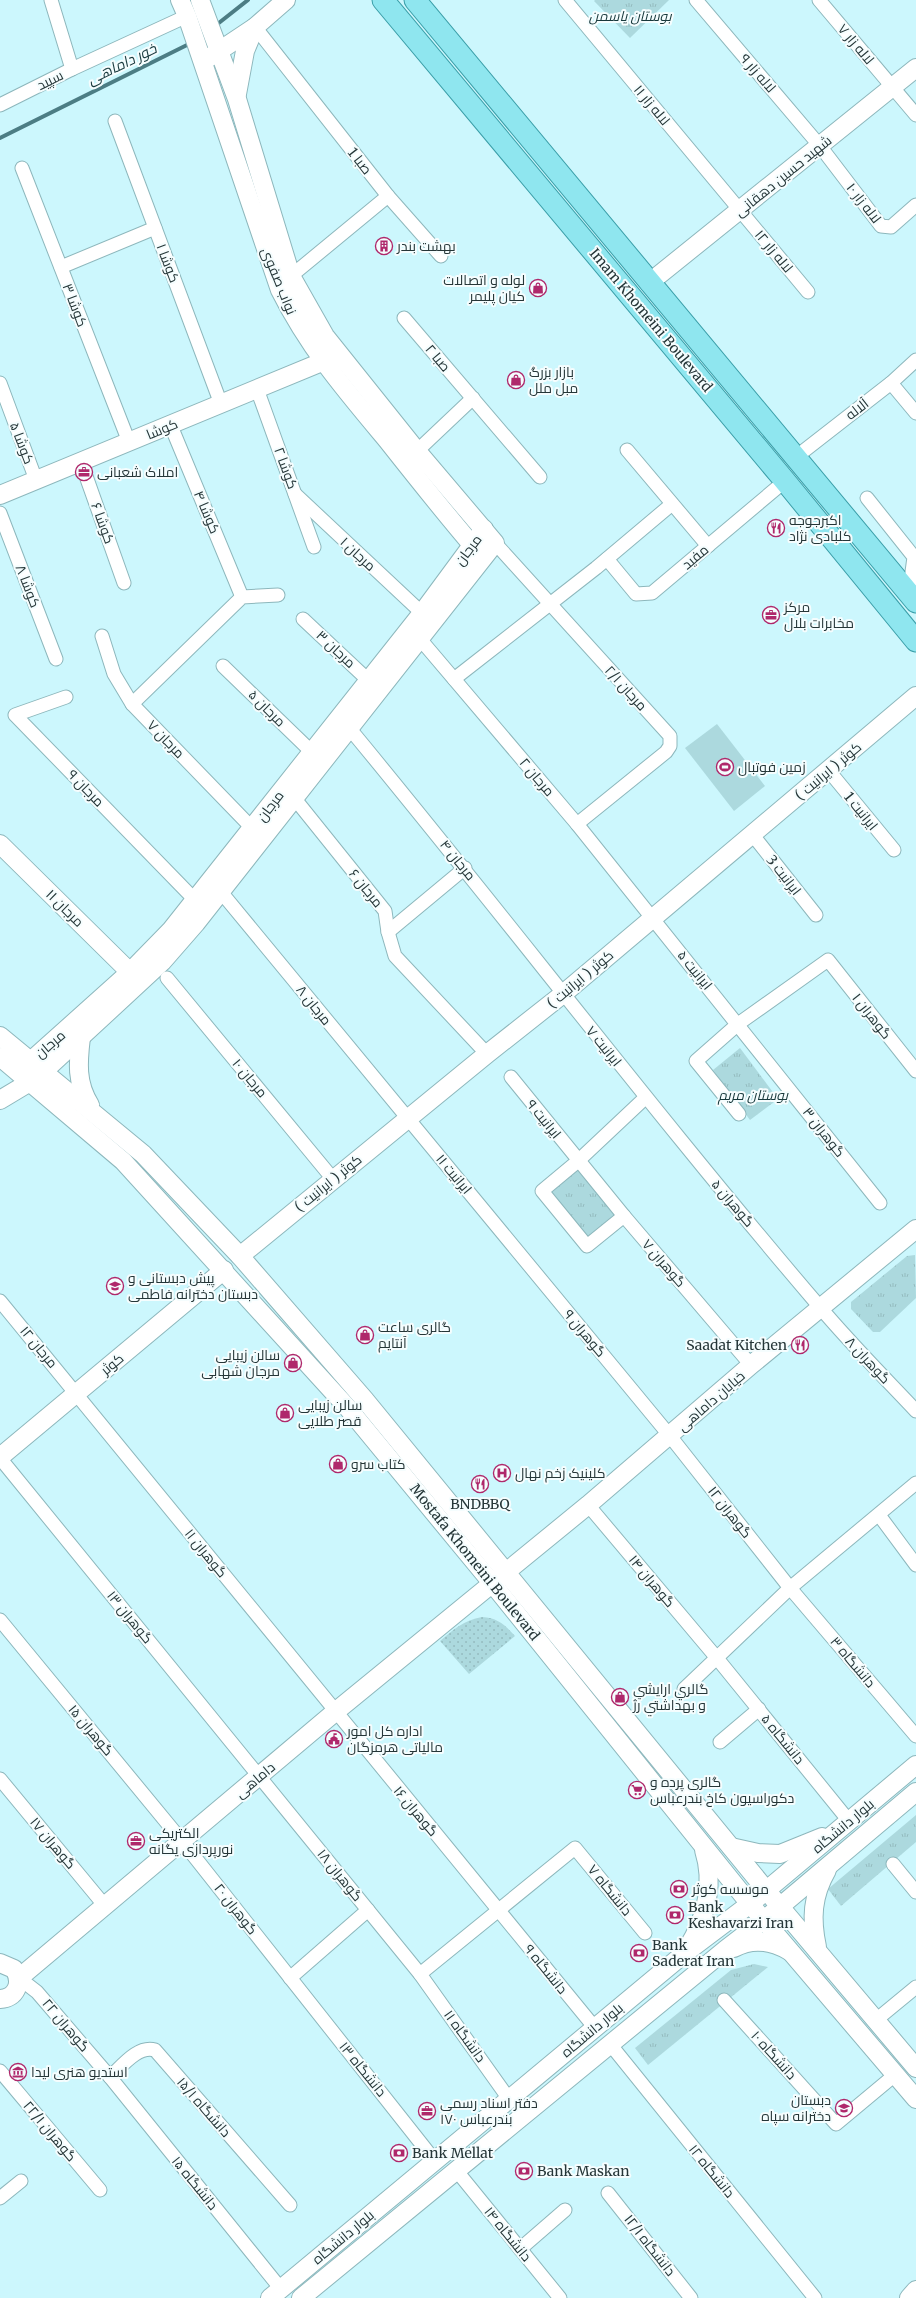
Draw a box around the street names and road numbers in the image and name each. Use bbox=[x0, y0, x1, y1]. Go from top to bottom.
street label: لاله زار ۷ bbox=[834, 20, 878, 68]
street label: لاله زار ۹ bbox=[736, 50, 780, 96]
street label: سپید bbox=[34, 66, 67, 95]
street label: لاله زار ۱۱ bbox=[630, 81, 674, 129]
street label: شهید حسین دهقانی bbox=[731, 131, 835, 221]
street label: صبا 1 bbox=[344, 144, 376, 178]
street label: لاله زار ۱۰ bbox=[843, 179, 885, 227]
street label: لاله زار ۱۲ bbox=[751, 226, 797, 276]
street label: کوشا ۱ bbox=[152, 241, 184, 285]
street label: Imam Khomeini Boulevard bbox=[586, 244, 717, 396]
street label: نواب صفوی bbox=[257, 245, 301, 317]
street label: کوشا ۳ bbox=[58, 281, 92, 329]
street label: صبا ۲ bbox=[421, 341, 455, 375]
street label: آلاله bbox=[842, 394, 872, 424]
street label: کوشا bbox=[144, 415, 180, 443]
street label: کوشا ۵ bbox=[6, 419, 38, 467]
street label: کوشا ۲ bbox=[270, 445, 302, 491]
street label: کوشا ۴ bbox=[190, 488, 224, 536]
street label: کوشا ۶ bbox=[87, 500, 119, 546]
street label: مرجان bbox=[450, 531, 486, 569]
street label: مرجان ۱ bbox=[336, 533, 380, 575]
street label: مفید bbox=[678, 541, 712, 573]
street label: کوشا ۸ bbox=[12, 562, 44, 610]
street label: مرجان ۳ bbox=[313, 626, 359, 672]
street label: مرجان ۲/۱ bbox=[601, 662, 651, 714]
street label: مرجان ۵ bbox=[245, 686, 289, 730]
street label: مرجان ۷ bbox=[143, 716, 189, 762]
street label: کوثر ( ایرانیت ) bbox=[791, 738, 865, 804]
street label: مرجان ۲ bbox=[516, 754, 558, 800]
street label: مرجان ۹ bbox=[64, 766, 108, 810]
street label: مرجان bbox=[252, 787, 288, 825]
street label: ایرانیت 1 bbox=[840, 788, 882, 834]
street label: مرجان ۴ bbox=[436, 836, 480, 884]
street label: ایرانیت 3 bbox=[763, 851, 805, 899]
street label: مرجان ۶ bbox=[345, 865, 387, 911]
street label: مرجان ۱۱ bbox=[42, 885, 88, 931]
street label: کوثر ( ایرانیت ) bbox=[543, 946, 617, 1012]
street label: ایرانیت ۵ bbox=[674, 947, 716, 993]
street label: مرجان ۸ bbox=[292, 981, 336, 1029]
street label: گوهران ۱ bbox=[848, 989, 896, 1043]
street label: ایرانیت ۷ bbox=[582, 1022, 626, 1070]
street label: مرجان bbox=[31, 1026, 69, 1062]
street label: مرجان ۱۰ bbox=[228, 1055, 272, 1101]
street label: ایرانیت ۹ bbox=[523, 1096, 565, 1142]
street label: گوهران ۳ bbox=[799, 1103, 849, 1161]
street label: کوثر ( ایرانیت ) bbox=[291, 1150, 365, 1216]
street label: ایرانیت ۱۱ bbox=[432, 1150, 476, 1198]
street label: گوهران ۵ bbox=[708, 1175, 758, 1231]
street label: گوهران ۷ bbox=[638, 1235, 690, 1291]
street label: گوهران ۹ bbox=[560, 1306, 610, 1360]
street label: مرجان ۱۲ bbox=[16, 1322, 62, 1372]
street label: گوهران ۸ bbox=[842, 1333, 894, 1387]
street label: کوثر bbox=[96, 1349, 127, 1380]
street label: خیابان داماهی bbox=[674, 1367, 748, 1435]
street label: Mostafa Khomeini Boulevard bbox=[406, 1480, 544, 1644]
street label: گوهران ۱۲ bbox=[704, 1482, 756, 1542]
street label: گوهران ۱۱ bbox=[181, 1525, 231, 1581]
street label: گوهران ۱۴ bbox=[625, 1551, 679, 1611]
street label: گوهران ۱۳ bbox=[103, 1587, 157, 1647]
street label: دانشگاه ۳ bbox=[826, 1633, 880, 1691]
street label: گوهران ۱۵ bbox=[64, 1701, 118, 1759]
street label: دانشگاه ۵ bbox=[757, 1710, 809, 1768]
street label: داماهی bbox=[231, 1758, 279, 1802]
street label: گوهران ۱۶ bbox=[390, 1782, 442, 1840]
street label: بلوار دانشگاه bbox=[808, 1795, 878, 1857]
street label: گوهران ۱۷ bbox=[26, 1813, 80, 1873]
street label: گوهران ۱۸ bbox=[313, 1845, 367, 1905]
street label: دانشگاه ۷ bbox=[584, 1861, 636, 1919]
street label: گوهران ۲۰ bbox=[210, 1880, 262, 1938]
street label: دانشگاه ۹ bbox=[520, 1940, 572, 1998]
street label: گوهران ۲۲ bbox=[39, 1995, 93, 2055]
street label: بلوار دانشگاه bbox=[557, 1999, 627, 2061]
street label: دانشگاه ۱۱ bbox=[440, 2006, 490, 2066]
street label: دانشگاه ۱۰ bbox=[747, 2027, 801, 2083]
street label: دانشگاه ۱۳ bbox=[335, 2038, 391, 2100]
street label: دانشگاه ۱۵/۱ bbox=[173, 2073, 235, 2141]
street label: گوهران ۲۲/۱ bbox=[19, 2097, 81, 2165]
street label: دانشگاه ۱۲ bbox=[685, 2141, 739, 2201]
street label: دانشگاه ۱۵ bbox=[168, 2153, 222, 2213]
street label: دانشگاه ۱۴ bbox=[480, 2203, 536, 2265]
street label: بلوار دانشگاه bbox=[308, 2206, 378, 2268]
street label: دانشگاه ۱۲/۱ bbox=[620, 2211, 680, 2279]

